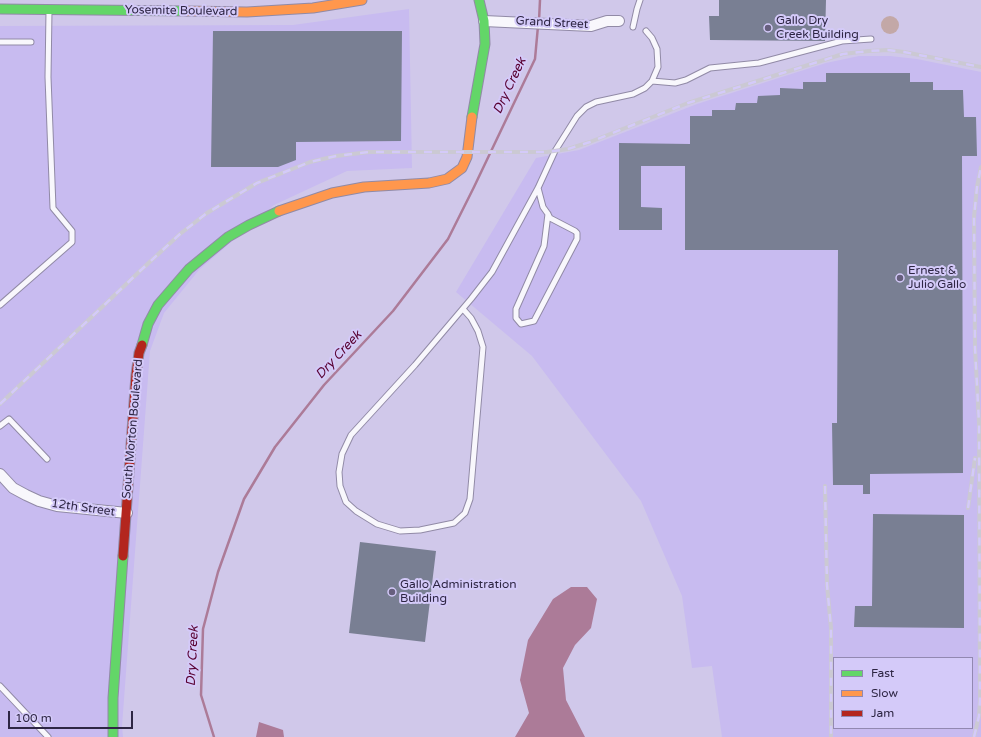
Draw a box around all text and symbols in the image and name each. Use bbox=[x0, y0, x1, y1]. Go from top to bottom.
street label: Yosemite Boulevard bbox=[125, 3, 237, 19]
street label: Grand Street bbox=[515, 14, 589, 32]
place label: Gallo Dry Creek Building bbox=[776, 14, 859, 42]
marker: Gallo Dry Creek Building bbox=[763, 23, 773, 33]
water label: Dry Creek bbox=[490, 55, 530, 117]
place label: Ernest & Julio Gallo bbox=[908, 264, 966, 292]
marker: Ernest & Julio Gallo bbox=[895, 273, 905, 283]
water label: Dry Creek bbox=[313, 328, 365, 382]
street label: South Morton Boulevard bbox=[120, 359, 146, 499]
street label: 12th Street bbox=[50, 496, 116, 520]
place label: Gallo Administration Building bbox=[400, 578, 517, 606]
marker: Gallo Administration Building bbox=[387, 587, 397, 597]
water label: Dry Creek bbox=[184, 625, 202, 687]
legend bbox=[833, 657, 973, 729]
text: Fast bbox=[871, 666, 894, 680]
text: Slow bbox=[871, 686, 898, 700]
scale bar bbox=[10, 703, 135, 729]
text: Jam bbox=[871, 706, 894, 720]
text: 100 m bbox=[15, 711, 52, 725]

